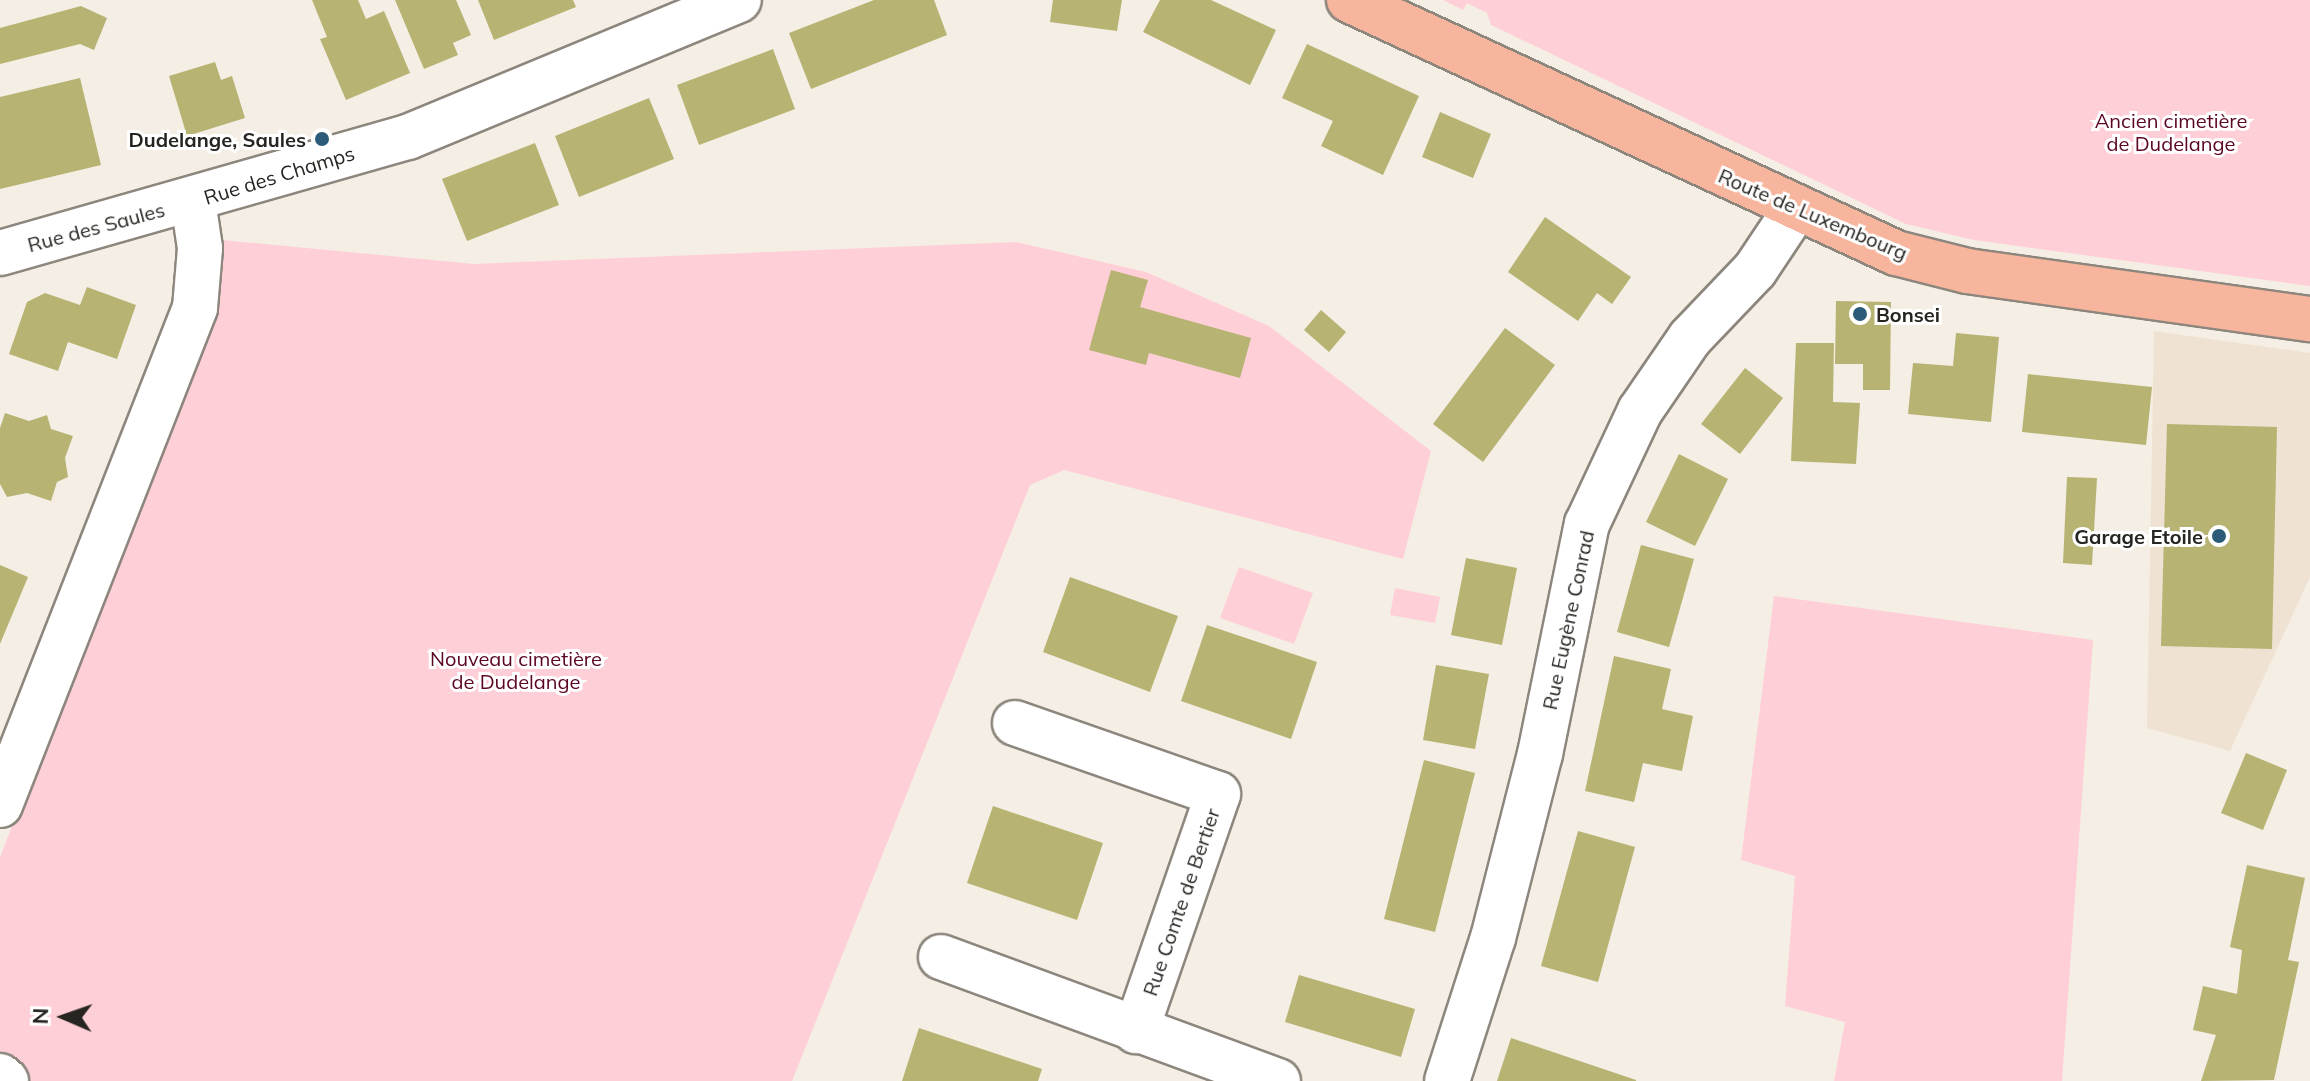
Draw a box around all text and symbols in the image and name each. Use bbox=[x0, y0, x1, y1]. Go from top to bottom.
park label: Ancien cimetière de Dudelange bbox=[2095, 109, 2247, 156]
place label: Dudelange, Saules bbox=[129, 127, 306, 151]
marker: Dudelange, Saules bbox=[313, 130, 331, 148]
street label: Rue des Champs bbox=[201, 141, 357, 209]
street label: Route de Luxembourg bbox=[1715, 163, 1911, 265]
street label: Rue des Saules bbox=[25, 197, 167, 257]
place label: Bonsei bbox=[1876, 302, 1940, 326]
marker: Bonsei bbox=[1851, 305, 1869, 323]
place label: Garage Etoile bbox=[2074, 524, 2203, 548]
marker: Garage Etoile bbox=[2210, 527, 2228, 545]
street label: Rue Eugène Conrad bbox=[1537, 528, 1599, 712]
park label: Nouveau cimetière de Dudelange bbox=[430, 647, 602, 694]
street label: Rue Comte de Bertier bbox=[1138, 805, 1224, 999]
north arrow bbox=[24, 977, 104, 1057]
text: N bbox=[26, 1007, 54, 1025]

